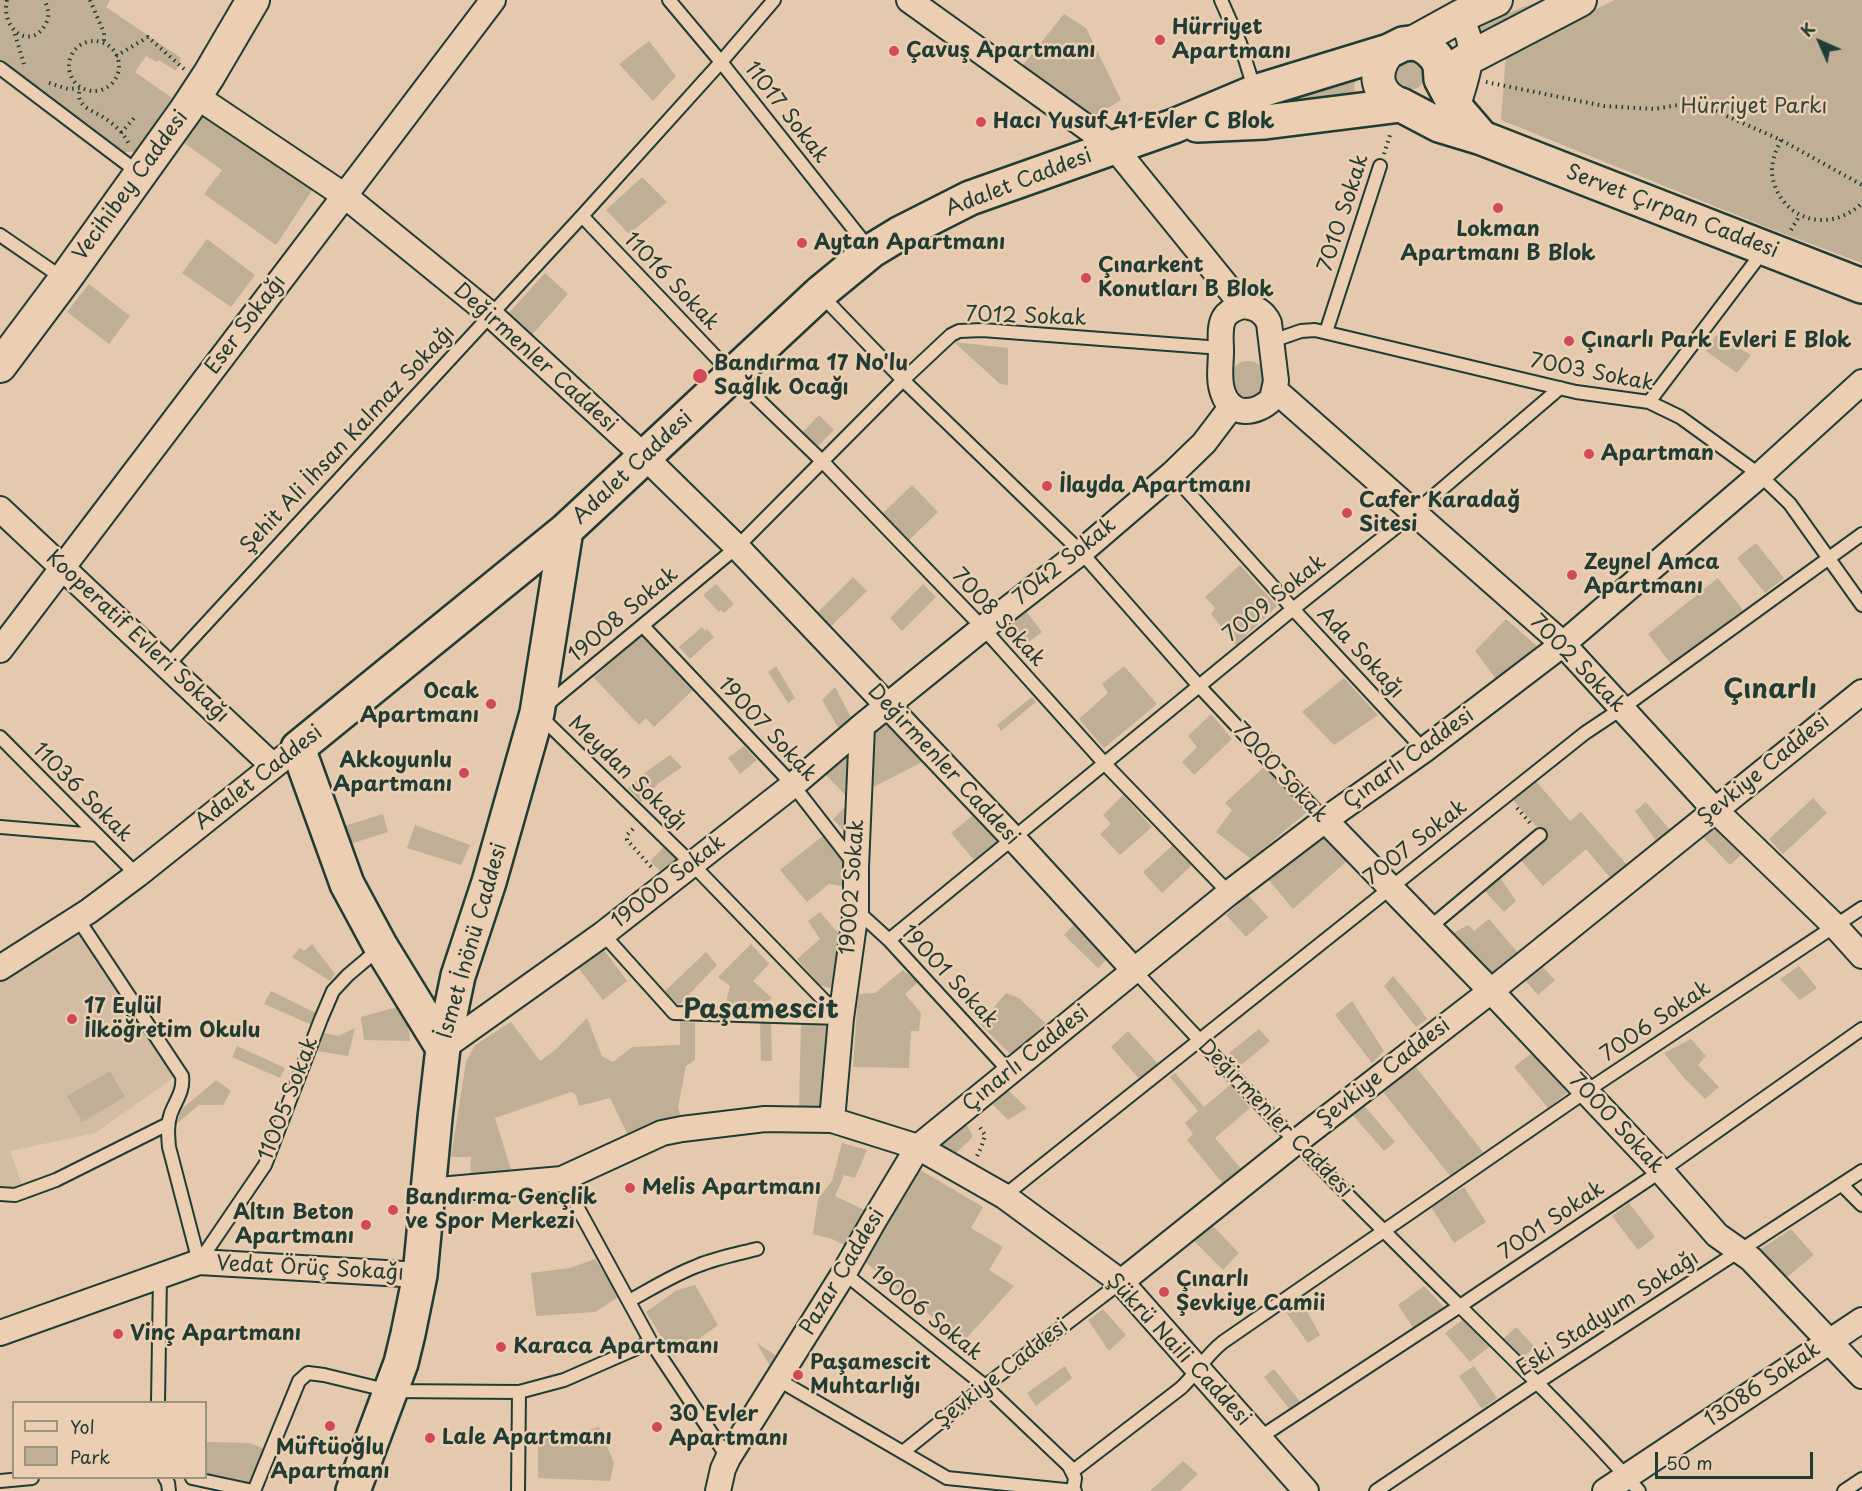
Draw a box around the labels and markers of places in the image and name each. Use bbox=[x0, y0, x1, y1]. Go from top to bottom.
place label: Hürriyet Apartmanı bbox=[1172, 15, 1291, 65]
marker: Hürriyet Apartmanı bbox=[1153, 33, 1167, 47]
place label: Çavuş Apartmanı bbox=[906, 38, 1096, 64]
marker: Çavuş Apartmanı bbox=[887, 44, 901, 58]
place label: Hacı Yusuf 41 Evler C Blok bbox=[993, 109, 1274, 135]
marker: Hacı Yusuf 41 Evler C Blok bbox=[974, 115, 988, 129]
marker: Lokman Apartmanı B Blok bbox=[1491, 201, 1505, 215]
place label: Lokman Apartmanı B Blok bbox=[1401, 217, 1595, 267]
place label: Aytan Apartmanı bbox=[814, 230, 1005, 256]
marker: Aytan Apartmanı bbox=[795, 236, 809, 250]
place label: Çınarkent Konutları B Blok bbox=[1098, 253, 1274, 303]
marker: Çınarkent Konutları B Blok bbox=[1079, 271, 1093, 285]
place label: Çınarlı Park Evleri E Blok bbox=[1581, 328, 1852, 354]
marker: Çınarlı Park Evleri E Blok bbox=[1562, 334, 1576, 348]
place label: Bandırma 17 No'lu Sağlık Ocağı bbox=[714, 351, 908, 401]
marker: Bandırma 17 No'lu Sağlık Ocağı bbox=[691, 367, 709, 385]
place label: Apartman bbox=[1601, 441, 1714, 467]
marker: Apartman bbox=[1582, 447, 1596, 461]
place label: İlayda Apartmanı bbox=[1059, 473, 1251, 499]
marker: İlayda Apartmanı bbox=[1040, 479, 1054, 493]
place label: Cafer Karadağ Sitesi bbox=[1359, 488, 1520, 538]
marker: Cafer Karadağ Sitesi bbox=[1340, 506, 1354, 520]
place label: Zeynel Amca Apartmanı bbox=[1584, 550, 1720, 600]
marker: Zeynel Amca Apartmanı bbox=[1565, 568, 1579, 582]
place label: Ocak Apartmanı bbox=[360, 679, 479, 729]
marker: Ocak Apartmanı bbox=[484, 697, 498, 711]
place label: Akkoyunlu Apartmanı bbox=[333, 748, 452, 798]
marker: Akkoyunlu Apartmanı bbox=[457, 766, 471, 780]
place label: 17 Eylül İlköğretim Okulu bbox=[84, 994, 261, 1044]
marker: 17 Eylül İlköğretim Okulu bbox=[65, 1012, 79, 1026]
place label: Melis Apartmanı bbox=[642, 1175, 821, 1201]
marker: Melis Apartmanı bbox=[623, 1181, 637, 1195]
place label: Bandırma Gençlik ve Spor Merkezi bbox=[405, 1185, 597, 1235]
place label: Altın Beton Apartmanı bbox=[233, 1200, 354, 1250]
marker: Bandırma Gençlik ve Spor Merkezi bbox=[386, 1203, 400, 1217]
marker: Altın Beton Apartmanı bbox=[359, 1218, 373, 1232]
place label: Çınarlı Şevkiye Camii bbox=[1176, 1267, 1325, 1317]
marker: Çınarlı Şevkiye Camii bbox=[1157, 1285, 1171, 1299]
place label: Vinç Apartmanı bbox=[130, 1321, 301, 1347]
marker: Vinç Apartmanı bbox=[111, 1327, 125, 1341]
place label: Karaca Apartmanı bbox=[513, 1334, 719, 1360]
marker: Karaca Apartmanı bbox=[494, 1340, 508, 1354]
place label: Paşamescit Muhtarlığı bbox=[810, 1350, 931, 1400]
marker: Paşamescit Muhtarlığı bbox=[791, 1368, 805, 1382]
place label: 30 Evler Apartmanı bbox=[669, 1402, 788, 1452]
marker: Müftüoğlu Apartmanı bbox=[323, 1419, 337, 1433]
marker: 30 Evler Apartmanı bbox=[650, 1420, 664, 1434]
place label: Lale Apartmanı bbox=[442, 1425, 612, 1451]
marker: Lale Apartmanı bbox=[423, 1431, 437, 1445]
place label: Müftüoğlu Apartmanı bbox=[270, 1435, 390, 1485]

